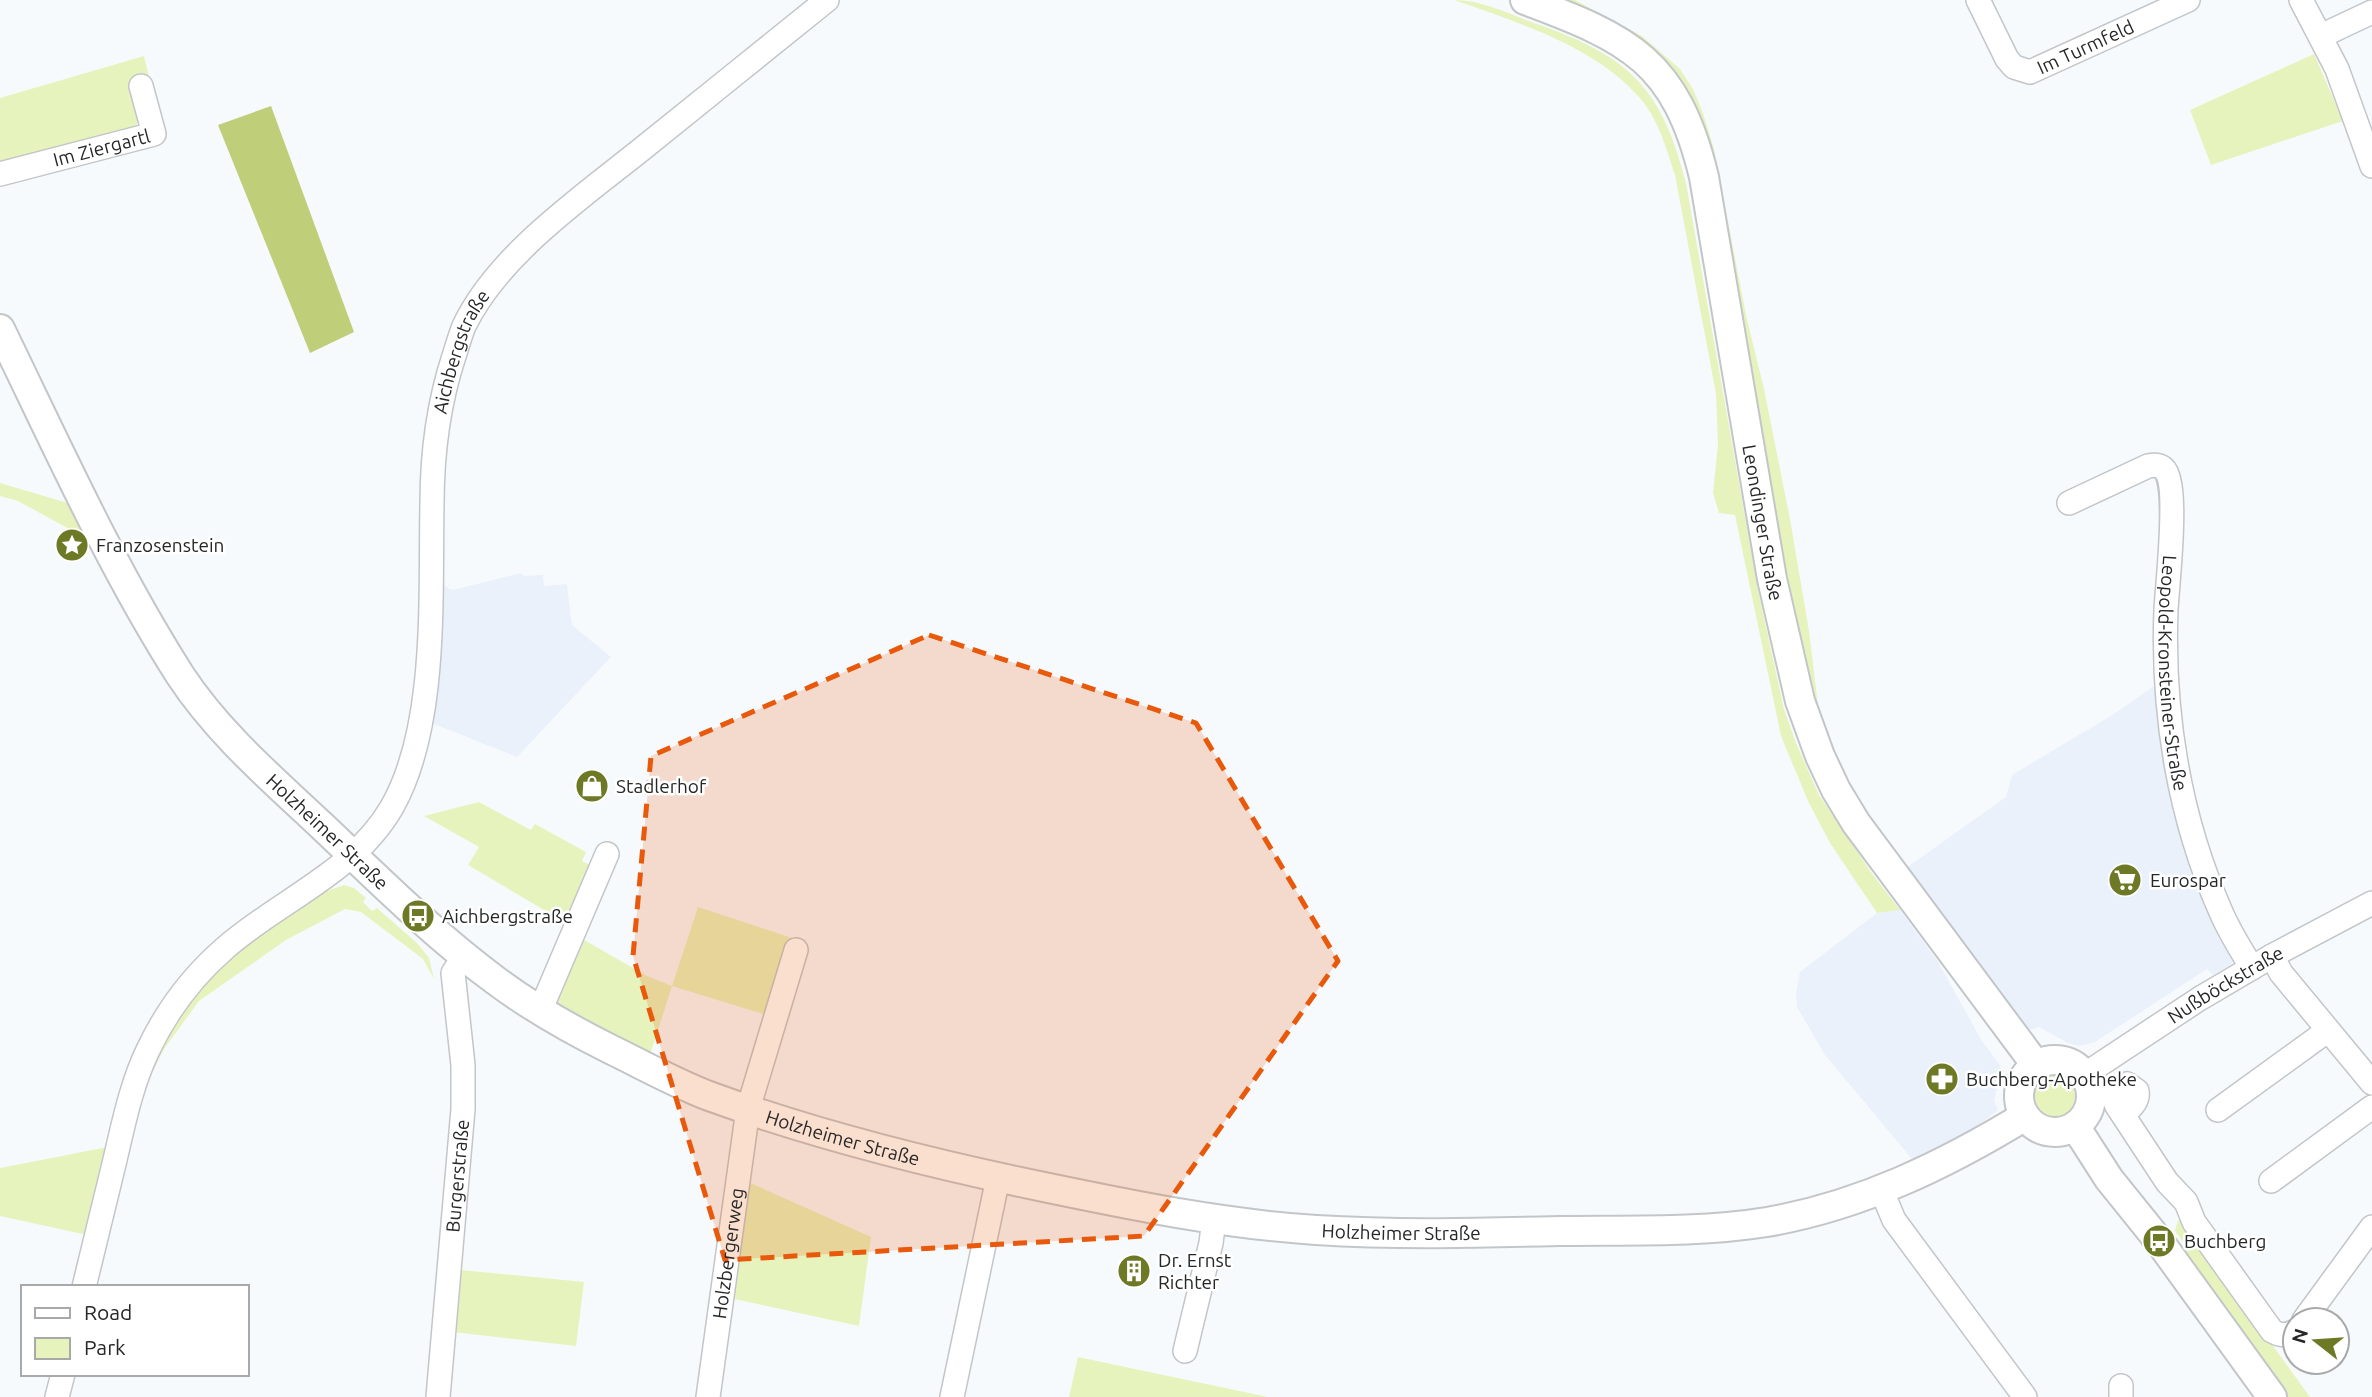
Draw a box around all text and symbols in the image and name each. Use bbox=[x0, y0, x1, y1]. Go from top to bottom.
street label: Im Turmfeld bbox=[2034, 15, 2137, 78]
street label: Im Ziergartl bbox=[51, 124, 152, 171]
street label: Aichbergstraße bbox=[429, 285, 494, 415]
street label: Leondinger Straße bbox=[1738, 443, 1788, 603]
place icon: Franzosenstein bbox=[53, 526, 91, 564]
place label: Franzosenstein bbox=[96, 534, 224, 556]
street label: Leopold-Kronsteiner-Straße bbox=[2154, 554, 2192, 793]
shop icon: Stadlerhof bbox=[573, 767, 611, 805]
street label: Holzheimer Straße bbox=[262, 769, 393, 894]
place label: Stadlerhof bbox=[616, 775, 707, 797]
supermarket icon: Eurospar bbox=[2106, 861, 2144, 899]
place label: Eurospar bbox=[2150, 869, 2226, 891]
bus stop icon: Aichbergstraße bbox=[399, 897, 437, 935]
place label: Aichbergstraße bbox=[442, 905, 573, 927]
street label: Nußböckstraße bbox=[2163, 941, 2287, 1028]
pharmacy icon: Buchberg-Apotheke bbox=[1923, 1060, 1961, 1098]
place label: Buchberg-Apotheke bbox=[1966, 1068, 2137, 1090]
street label: Holzheimer Straße bbox=[763, 1105, 922, 1170]
street label: Burgerstraße bbox=[441, 1118, 473, 1233]
street label: Holzbergerweg bbox=[708, 1186, 748, 1320]
street label: Holzheimer Straße bbox=[1321, 1219, 1481, 1244]
bus stop icon: Buchberg bbox=[2140, 1222, 2178, 1260]
place label: Buchberg bbox=[2184, 1230, 2266, 1252]
place label: Dr. Ernst Richter bbox=[1158, 1249, 1232, 1293]
building icon: Dr. Ernst Richter bbox=[1115, 1252, 1153, 1290]
legend bbox=[21, 1285, 248, 1376]
text: Road bbox=[84, 1300, 132, 1324]
north arrow bbox=[2281, 1306, 2351, 1376]
text: N bbox=[2287, 1326, 2312, 1346]
text: Park bbox=[84, 1335, 126, 1359]

